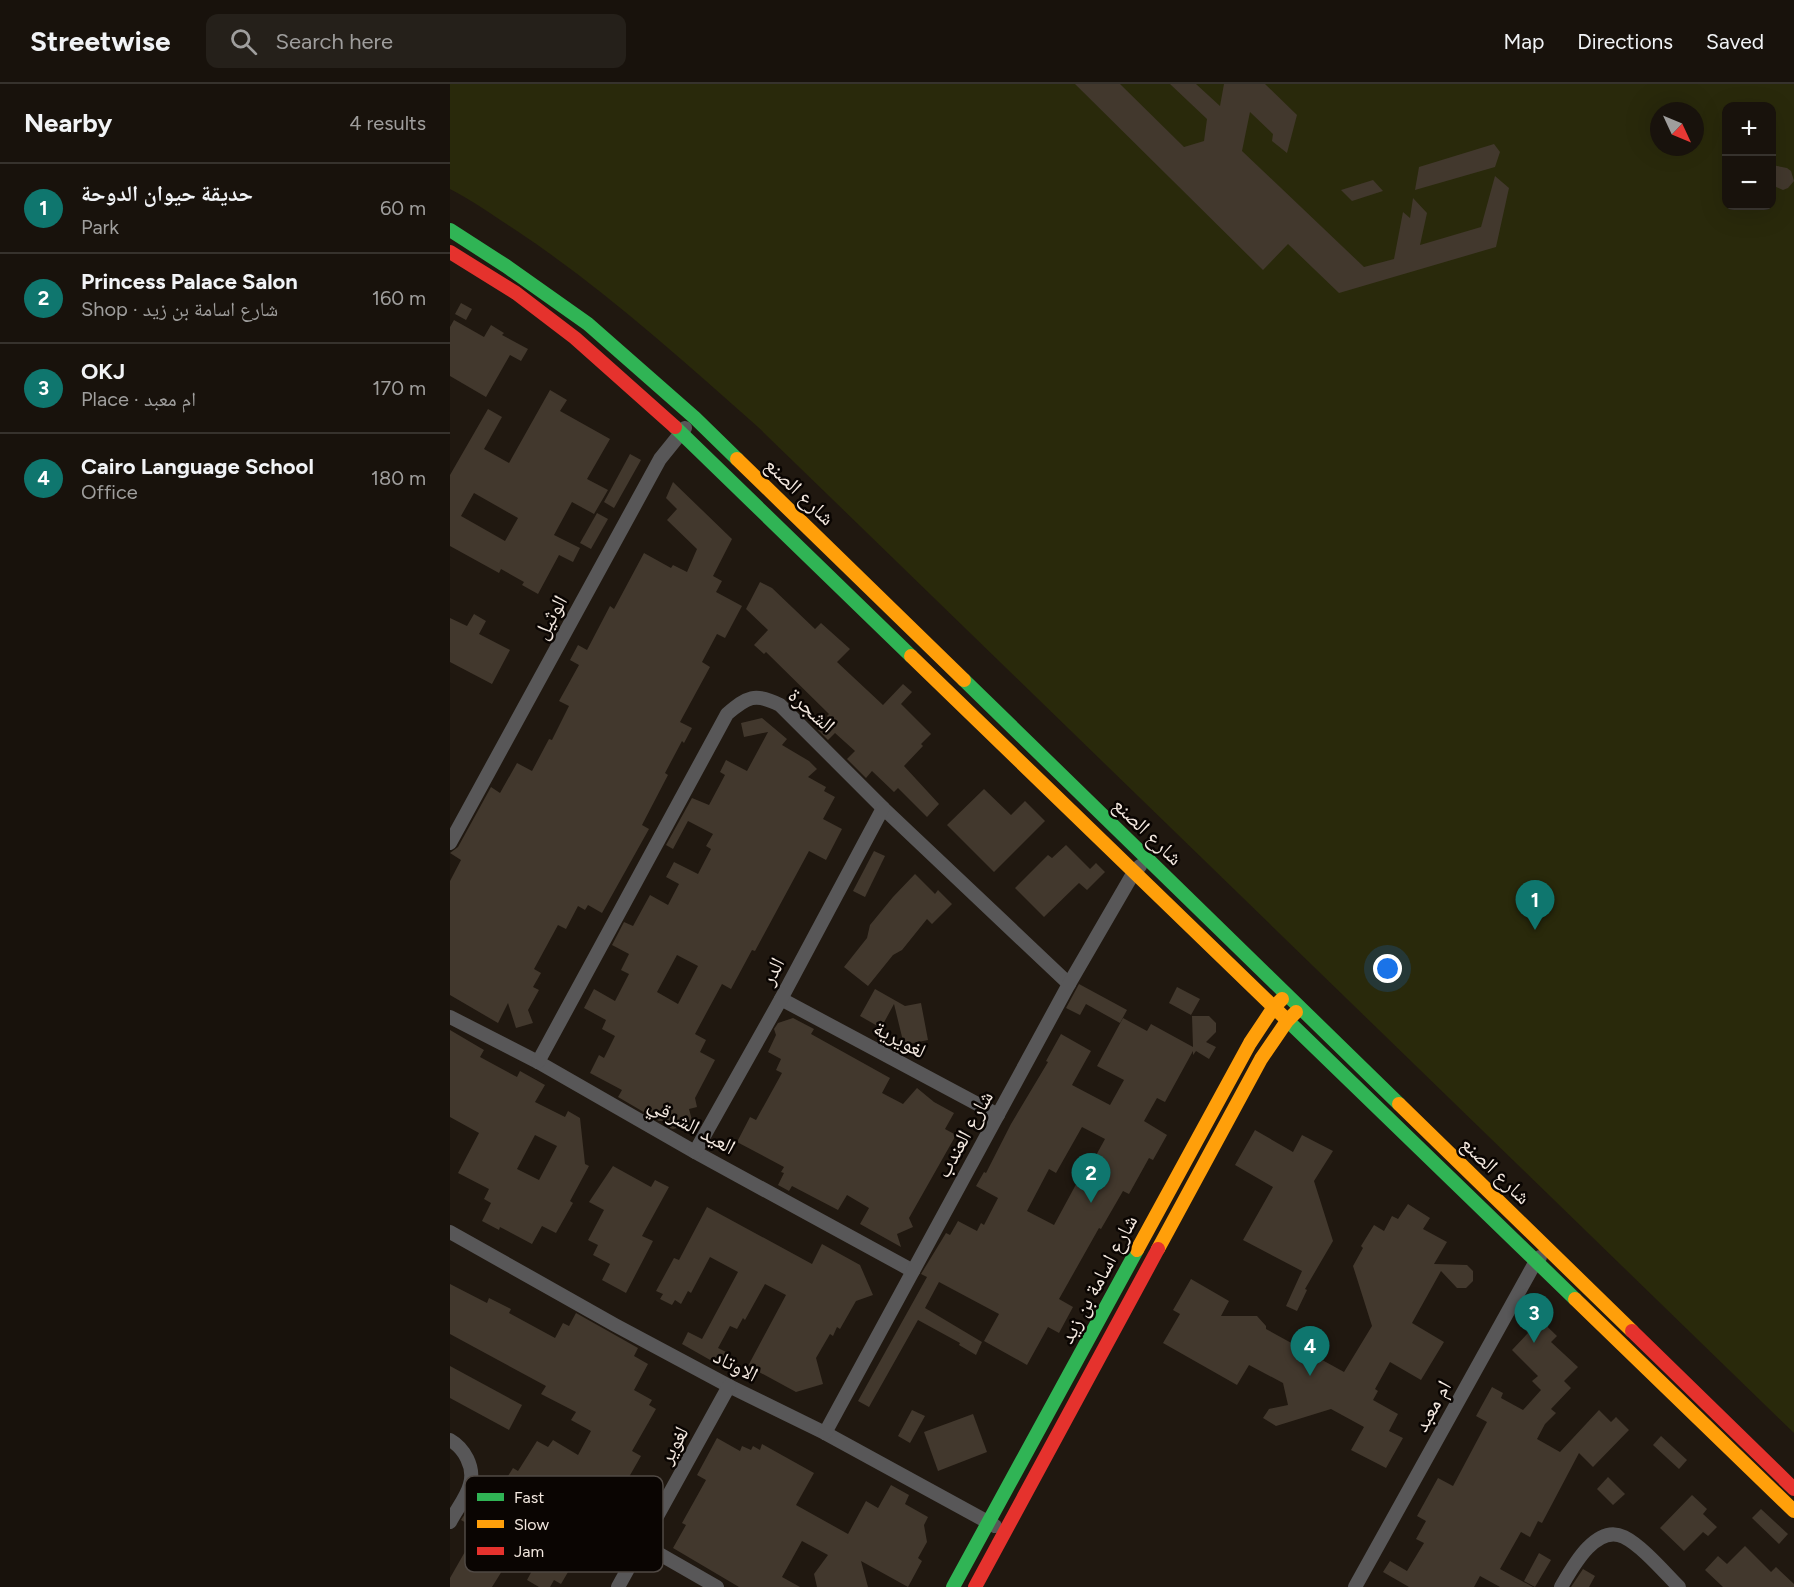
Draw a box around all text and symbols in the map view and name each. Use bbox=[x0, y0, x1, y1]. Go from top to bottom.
search box bbox=[206, 14, 626, 68]
text: Streetwise bbox=[30, 24, 170, 58]
icon: search bbox=[227, 25, 260, 58]
text: Search here bbox=[275, 28, 393, 55]
text: Map bbox=[1503, 29, 1544, 54]
text: Directions bbox=[1577, 29, 1673, 54]
text: Saved bbox=[1706, 29, 1764, 54]
north arrow bbox=[1650, 102, 1704, 156]
map controls bbox=[1722, 102, 1776, 210]
button: + bbox=[1722, 102, 1776, 156]
text: Nearby bbox=[24, 107, 112, 139]
text: 4 results bbox=[349, 111, 426, 135]
button: − bbox=[1722, 156, 1776, 210]
text: حديقة حيوان الدوحة bbox=[81, 180, 253, 207]
text: 1 bbox=[39, 196, 48, 220]
text: 60 m bbox=[380, 196, 426, 220]
text: Park bbox=[81, 215, 119, 239]
text: Princess Palace Salon bbox=[81, 268, 298, 295]
text: 2 bbox=[38, 286, 49, 310]
text: 160 m bbox=[372, 286, 426, 310]
text: Shop · شارع اسامة بن زيد bbox=[81, 297, 278, 321]
text: OKJ bbox=[81, 358, 125, 385]
text: 3 bbox=[38, 376, 49, 400]
text: 170 m bbox=[372, 376, 426, 400]
text: Place · ام معبد bbox=[81, 387, 196, 411]
street label: شارع الصنع bbox=[759, 452, 840, 531]
text: Cairo Language School bbox=[81, 453, 314, 480]
text: 4 bbox=[37, 466, 50, 490]
text: 180 m bbox=[371, 466, 426, 490]
text: Office bbox=[81, 480, 138, 504]
street label: الوثيل bbox=[528, 591, 573, 644]
street label: الشجرة bbox=[783, 683, 841, 737]
street label: شارع الصنع bbox=[1107, 792, 1188, 871]
pin: 1 bbox=[1516, 880, 1554, 930]
street label: الدر bbox=[754, 953, 789, 990]
your location bbox=[1373, 954, 1402, 983]
street label: لغويرية bbox=[870, 1015, 930, 1063]
street label: شارع العندب bbox=[930, 1086, 999, 1182]
street label: العيد الشرقي bbox=[642, 1091, 740, 1163]
street label: شارع الصنع bbox=[1455, 1131, 1536, 1210]
pin: 2 bbox=[1072, 1154, 1110, 1203]
street label: شارع اسامة بن زيد bbox=[1054, 1210, 1143, 1348]
pin: 3 bbox=[1514, 1294, 1554, 1343]
pin: 4 bbox=[1290, 1326, 1330, 1376]
street label: الاوتاد bbox=[709, 1343, 763, 1387]
street label: ام معبد bbox=[1408, 1376, 1458, 1437]
street label: لغوير bbox=[652, 1422, 693, 1469]
legend bbox=[465, 1476, 663, 1572]
text: Fast bbox=[514, 1488, 544, 1507]
text: Slow bbox=[514, 1515, 549, 1534]
text: Jam bbox=[514, 1542, 544, 1561]

